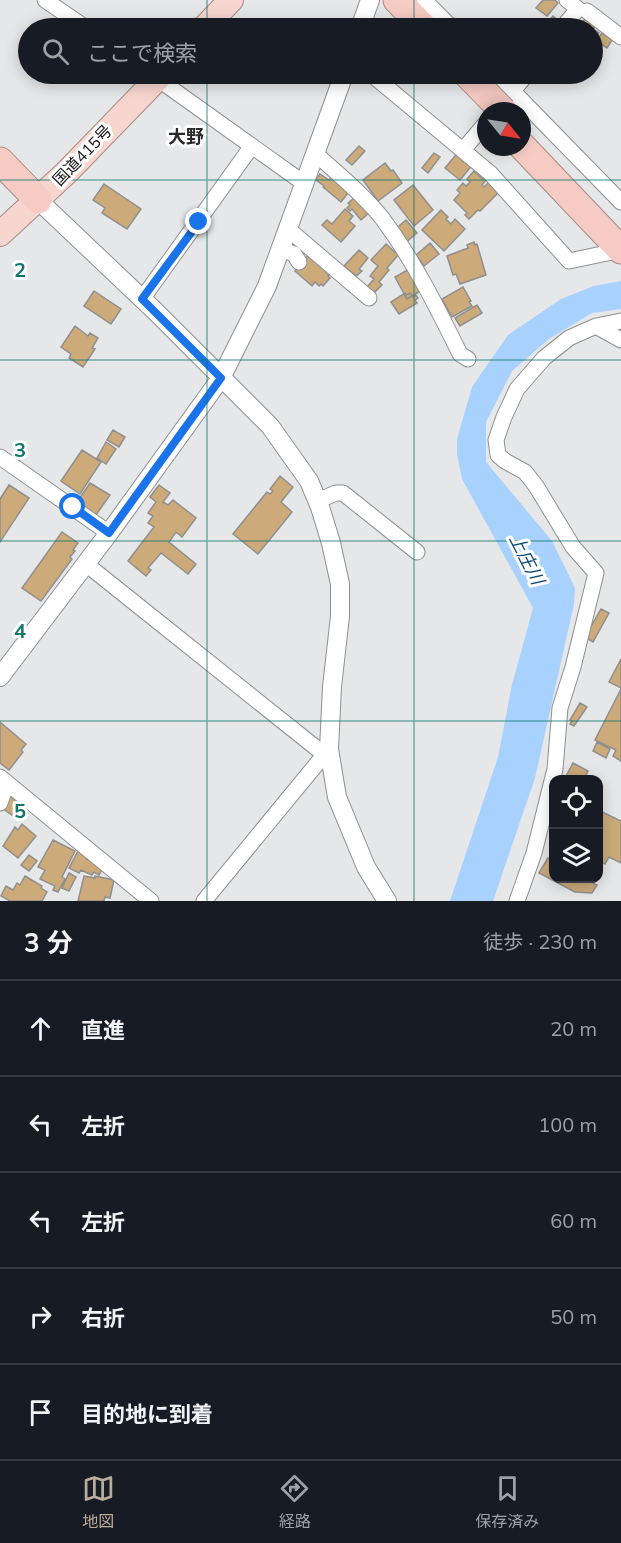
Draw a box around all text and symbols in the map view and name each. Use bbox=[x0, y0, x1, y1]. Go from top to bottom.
search box bbox=[18, 18, 603, 84]
icon: search bbox=[39, 35, 72, 68]
text: ここで検索 bbox=[87, 39, 197, 67]
north arrow bbox=[477, 102, 531, 156]
street label: 国道415号 bbox=[48, 120, 116, 190]
district label: 大野 bbox=[168, 125, 204, 148]
route end bbox=[185, 208, 211, 234]
text: 2 bbox=[14, 257, 26, 282]
text: 3 bbox=[14, 437, 26, 462]
route start bbox=[59, 493, 85, 519]
water label: 上庄川 bbox=[504, 530, 550, 590]
text: 4 bbox=[14, 618, 26, 643]
map controls bbox=[549, 775, 603, 883]
button: locate bbox=[549, 775, 603, 829]
text: 5 bbox=[14, 798, 26, 823]
button: layers bbox=[549, 829, 603, 883]
text: 3 分 bbox=[24, 926, 73, 959]
text: 徒歩 · 230 m bbox=[483, 929, 597, 954]
icon: ahead bbox=[24, 1012, 57, 1045]
text: 直進 bbox=[81, 1016, 125, 1044]
text: 20 m bbox=[550, 1016, 597, 1041]
icon: left bbox=[24, 1108, 57, 1141]
text: 左折 bbox=[81, 1112, 125, 1140]
text: 100 m bbox=[538, 1112, 597, 1137]
icon: left bbox=[24, 1204, 57, 1237]
text: 左折 bbox=[81, 1208, 125, 1236]
text: 60 m bbox=[550, 1208, 597, 1233]
icon: right bbox=[24, 1300, 57, 1333]
text: 右折 bbox=[81, 1304, 125, 1332]
text: 50 m bbox=[550, 1304, 597, 1329]
icon: arrive bbox=[24, 1396, 57, 1429]
text: 目的地に到着 bbox=[81, 1400, 213, 1428]
tab: 地図 bbox=[82, 1472, 115, 1532]
tab: 経路 bbox=[278, 1472, 311, 1532]
tab: 保存済み bbox=[475, 1472, 539, 1532]

